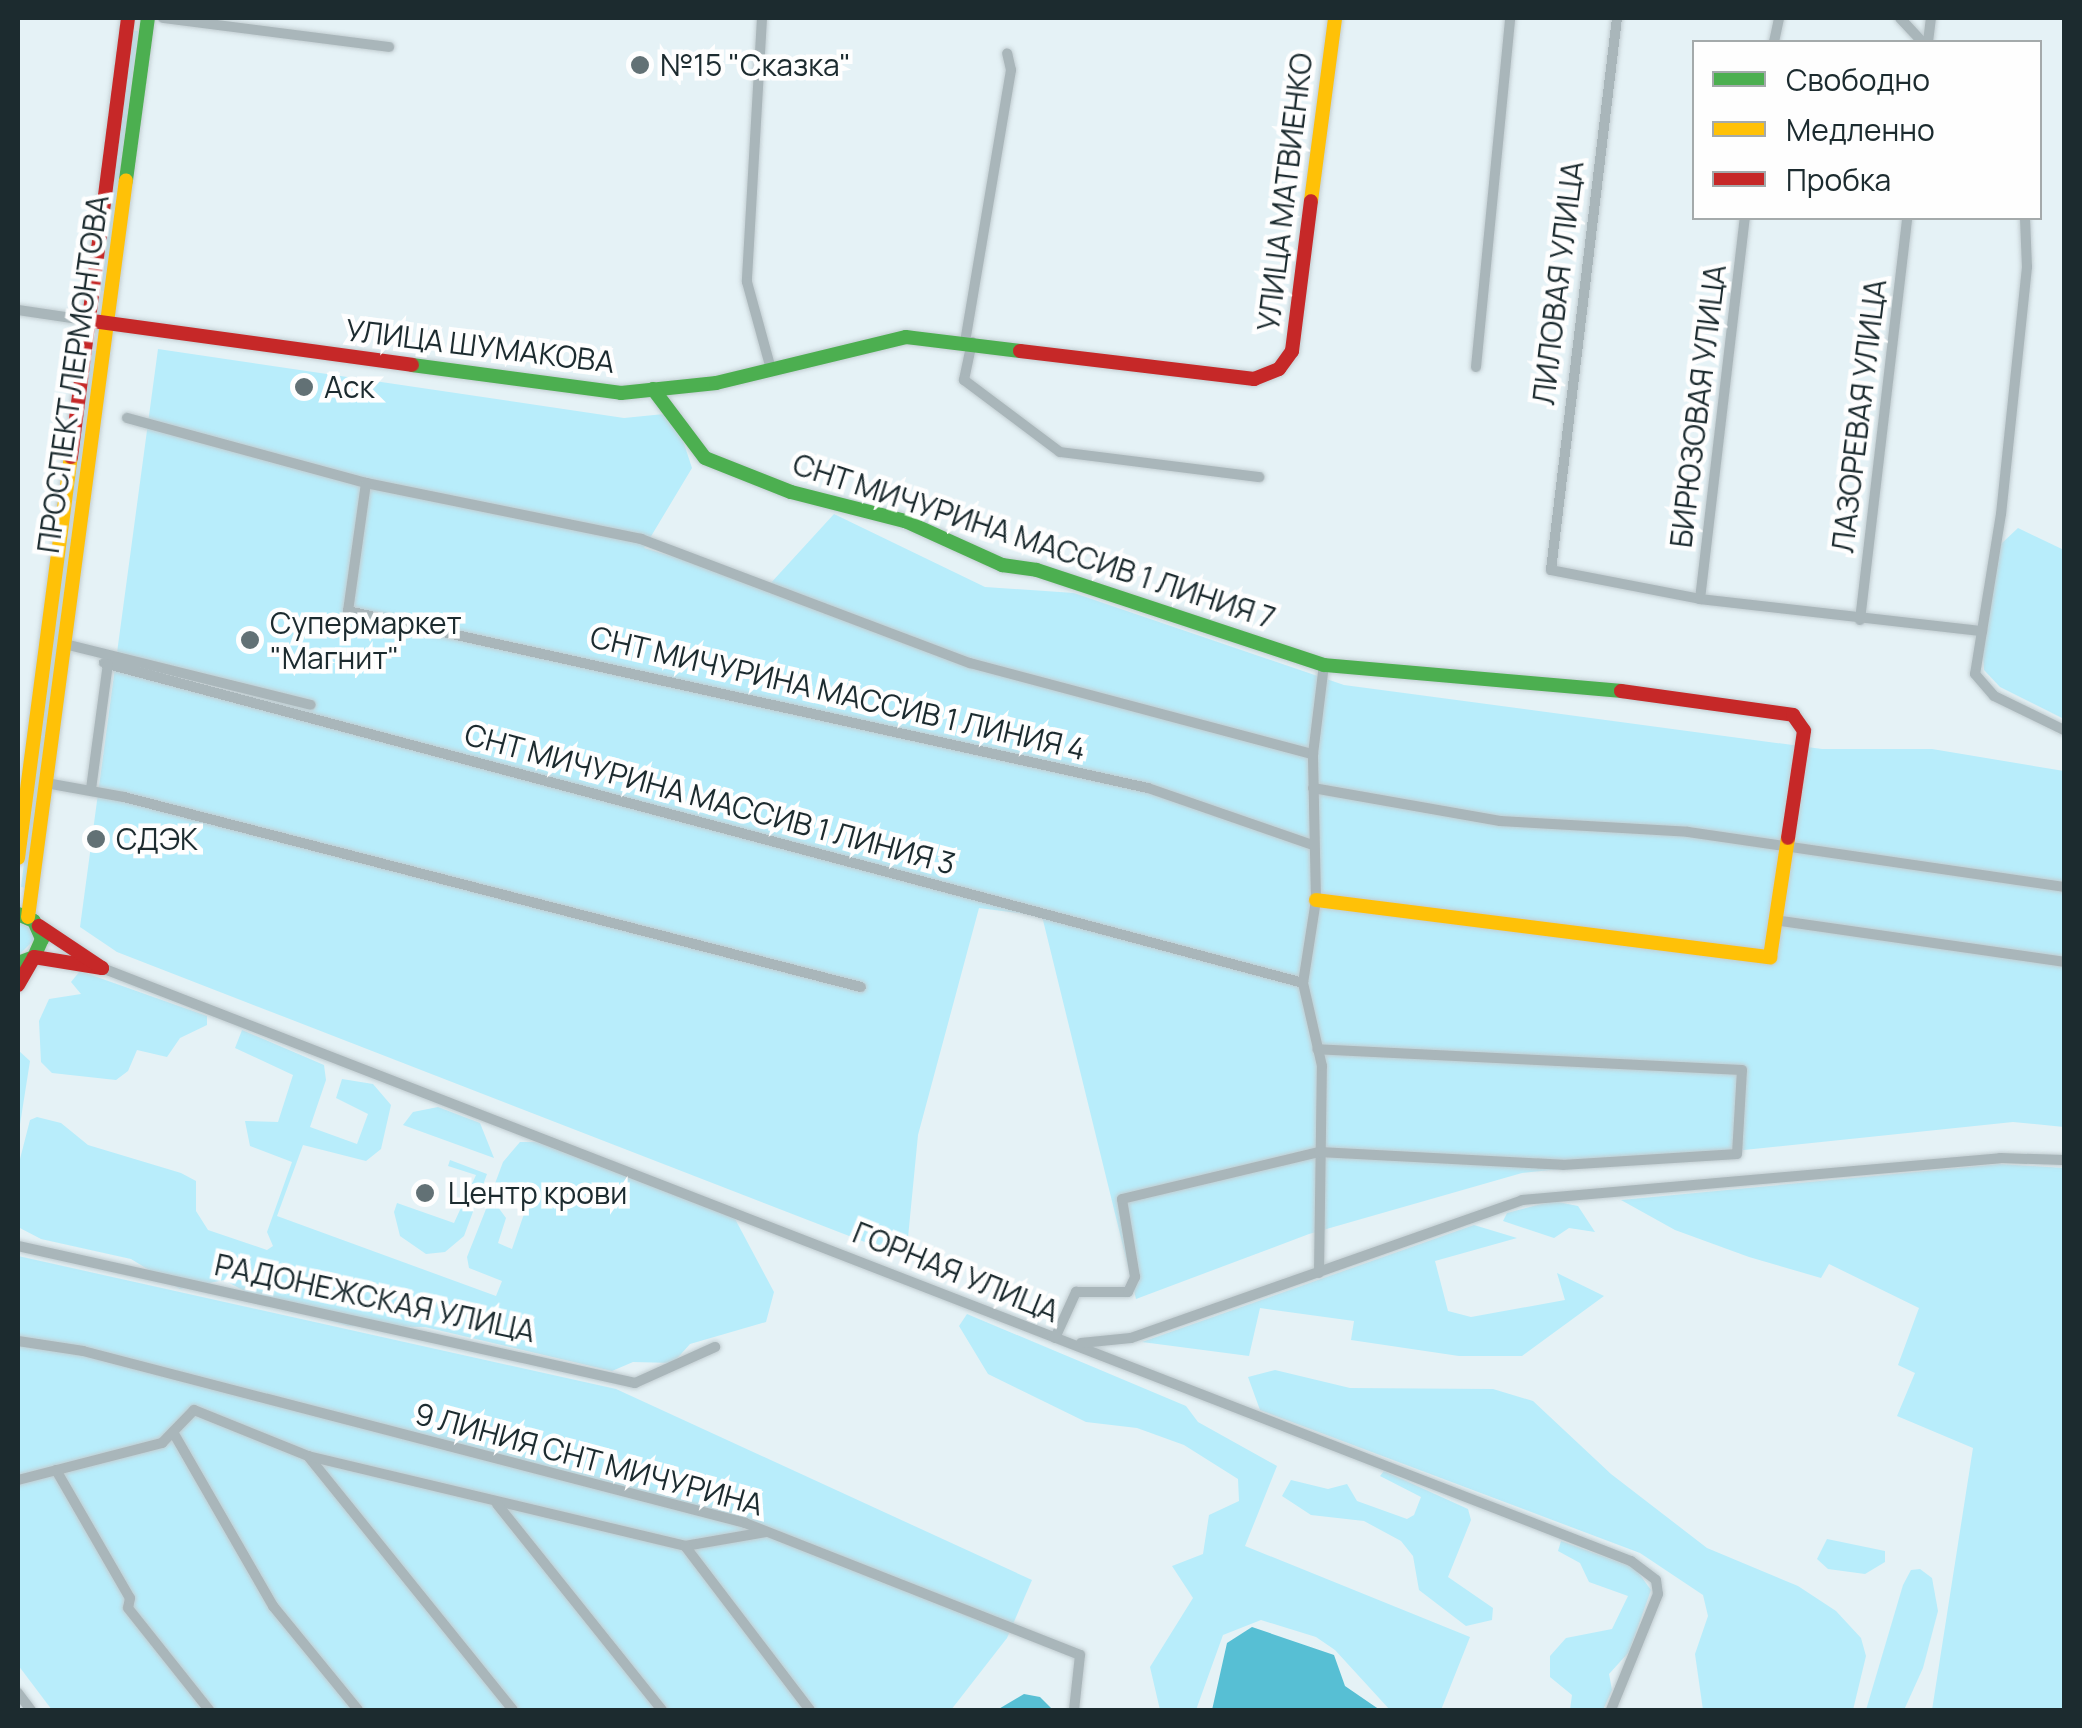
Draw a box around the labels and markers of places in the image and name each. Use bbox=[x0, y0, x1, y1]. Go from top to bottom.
place label: №15 "Сказка" bbox=[660, 47, 851, 83]
marker: №15 "Сказка" bbox=[629, 54, 651, 76]
place label: Аск bbox=[324, 369, 374, 405]
marker: Аск bbox=[293, 376, 315, 398]
place label: Супермаркет "Магнит" bbox=[270, 605, 462, 676]
marker: Супермаркет "Магнит" bbox=[239, 629, 261, 651]
place label: СДЭК bbox=[116, 821, 198, 857]
marker: СДЭК bbox=[85, 828, 107, 850]
place label: Центр крови bbox=[448, 1175, 627, 1211]
marker: Центр крови bbox=[412, 1180, 438, 1206]

